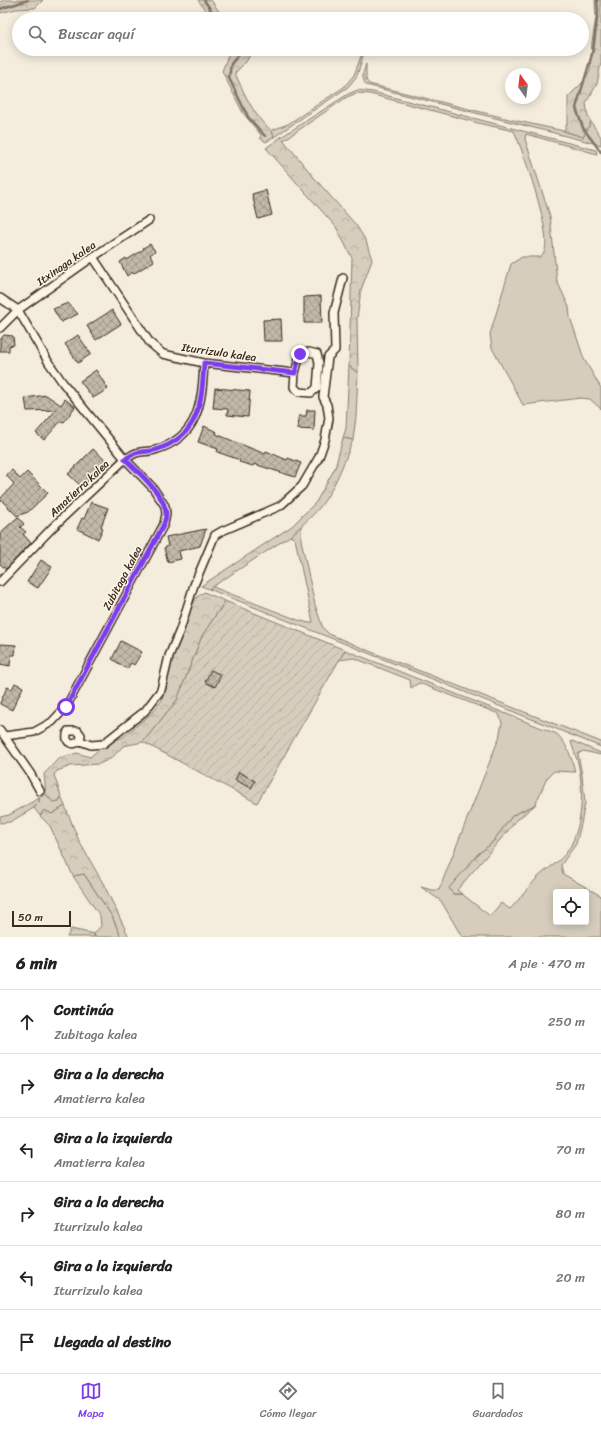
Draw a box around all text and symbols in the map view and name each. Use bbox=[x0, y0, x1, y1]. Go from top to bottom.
search box bbox=[12, 12, 589, 56]
text: Buscar aquí bbox=[58, 21, 135, 47]
icon: search bbox=[26, 23, 48, 45]
north arrow bbox=[505, 68, 541, 104]
street label: Itxinaga kalea bbox=[32, 236, 100, 292]
street label: Iturrizulo kalea bbox=[179, 338, 258, 367]
route end bbox=[291, 345, 309, 363]
street label: Amatierra kalea bbox=[44, 455, 114, 522]
street label: Zubitaga kalea bbox=[97, 542, 148, 614]
route start bbox=[57, 698, 75, 716]
map controls bbox=[553, 889, 589, 925]
button: locate bbox=[553, 889, 589, 925]
text: 50 m bbox=[18, 908, 43, 927]
scale bar bbox=[12, 909, 71, 928]
text: 6 min bbox=[16, 948, 57, 978]
text: A pie · 470 m bbox=[509, 952, 585, 975]
text: Continúa bbox=[54, 997, 113, 1023]
text: 250 m bbox=[548, 1010, 585, 1033]
icon: ahead bbox=[16, 1011, 38, 1033]
text: Zubitaga kalea bbox=[54, 1023, 137, 1046]
text: Gira a la derecha bbox=[54, 1061, 164, 1087]
text: 50 m bbox=[555, 1074, 585, 1097]
icon: right bbox=[16, 1075, 38, 1097]
text: Amatierra kalea bbox=[54, 1087, 145, 1110]
text: Gira a la izquierda bbox=[54, 1125, 172, 1151]
text: 70 m bbox=[556, 1138, 585, 1161]
icon: left bbox=[16, 1139, 38, 1161]
text: Amatierra kalea bbox=[54, 1151, 145, 1174]
text: Gira a la derecha bbox=[54, 1189, 164, 1215]
text: 80 m bbox=[556, 1202, 585, 1225]
icon: right bbox=[16, 1203, 38, 1225]
text: Iturrizulo kalea bbox=[54, 1215, 143, 1238]
text: Gira a la izquierda bbox=[54, 1253, 172, 1279]
text: 20 m bbox=[556, 1266, 585, 1289]
icon: left bbox=[16, 1267, 38, 1289]
text: Iturrizulo kalea bbox=[54, 1279, 143, 1302]
text: Llegada al destino bbox=[54, 1329, 171, 1355]
icon: arrive bbox=[16, 1331, 38, 1353]
tab: Mapa bbox=[78, 1380, 104, 1423]
tab: Cómo llegar bbox=[260, 1380, 317, 1423]
tab: Guardados bbox=[472, 1380, 523, 1423]

